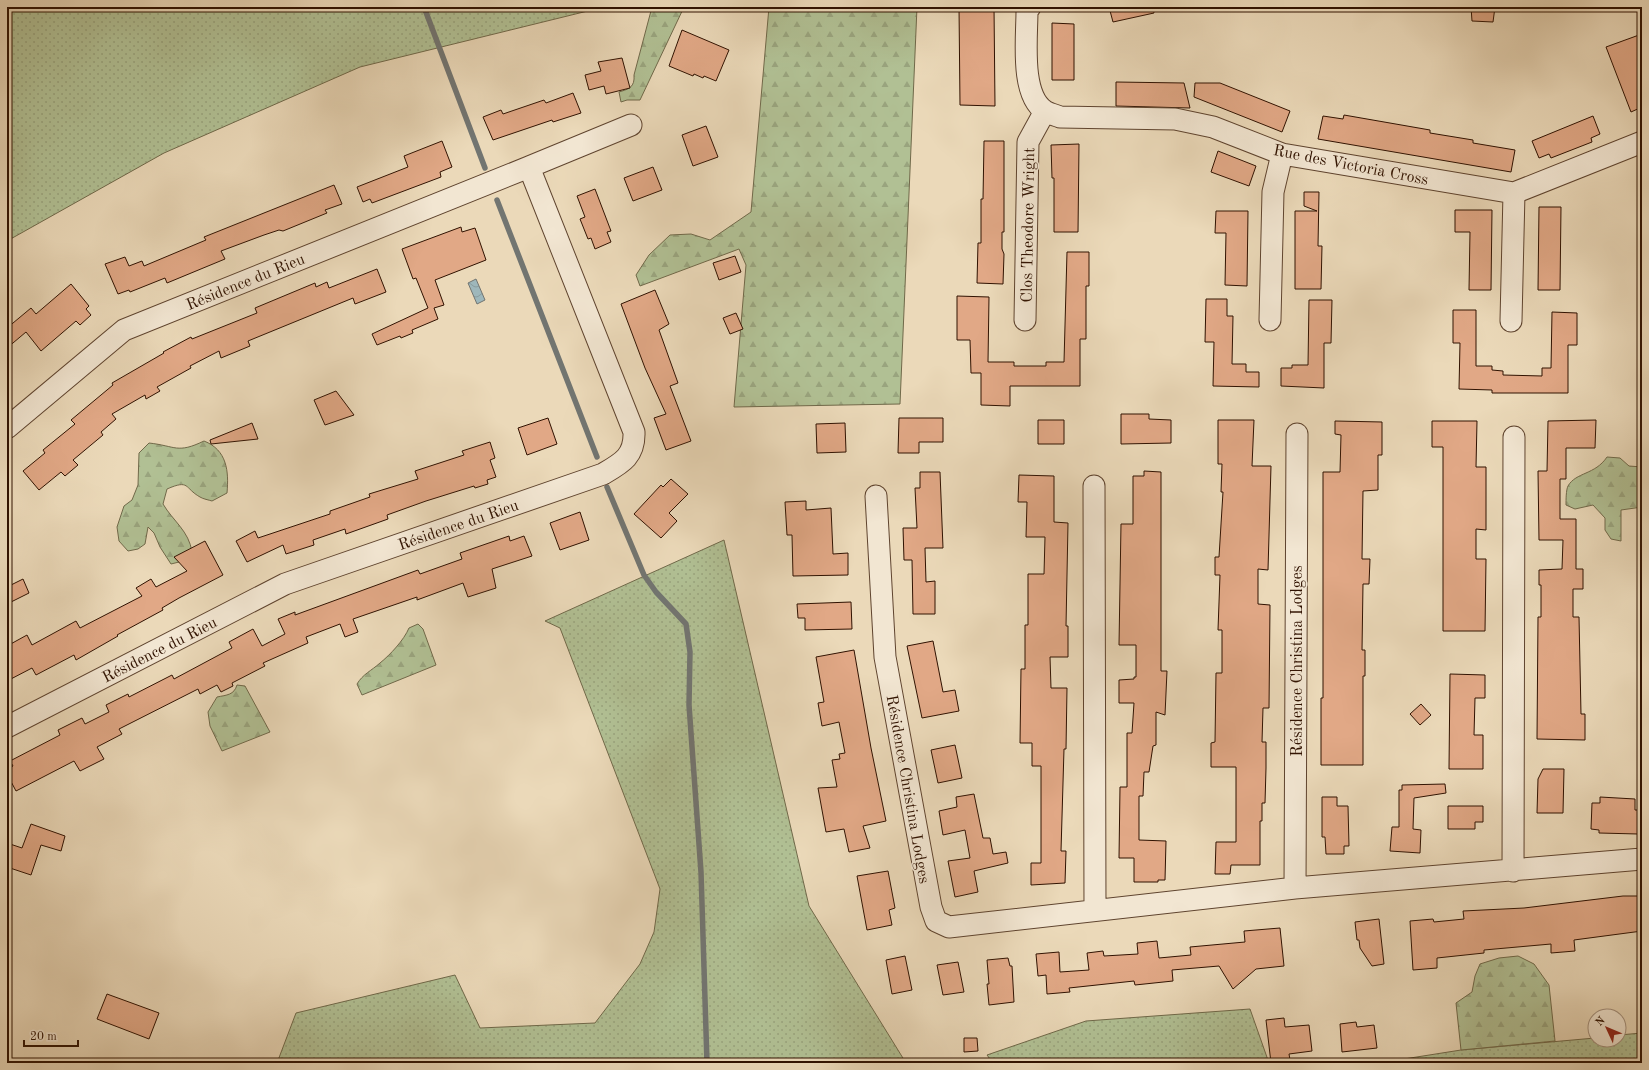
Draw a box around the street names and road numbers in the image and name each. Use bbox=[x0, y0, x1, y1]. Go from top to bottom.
street label: Rue des Victoria Cross bbox=[1272, 143, 1430, 189]
street label: Clos Theodore Wright bbox=[1020, 147, 1038, 303]
street label: Résidence du Rieu bbox=[184, 252, 308, 314]
street label: Résidence du Rieu bbox=[396, 498, 521, 554]
street label: Résidence Christina Lodges bbox=[1290, 565, 1306, 757]
street label: Résidence du Rieu bbox=[100, 615, 220, 687]
street label: Résidence Christina Lodges bbox=[883, 694, 932, 885]

